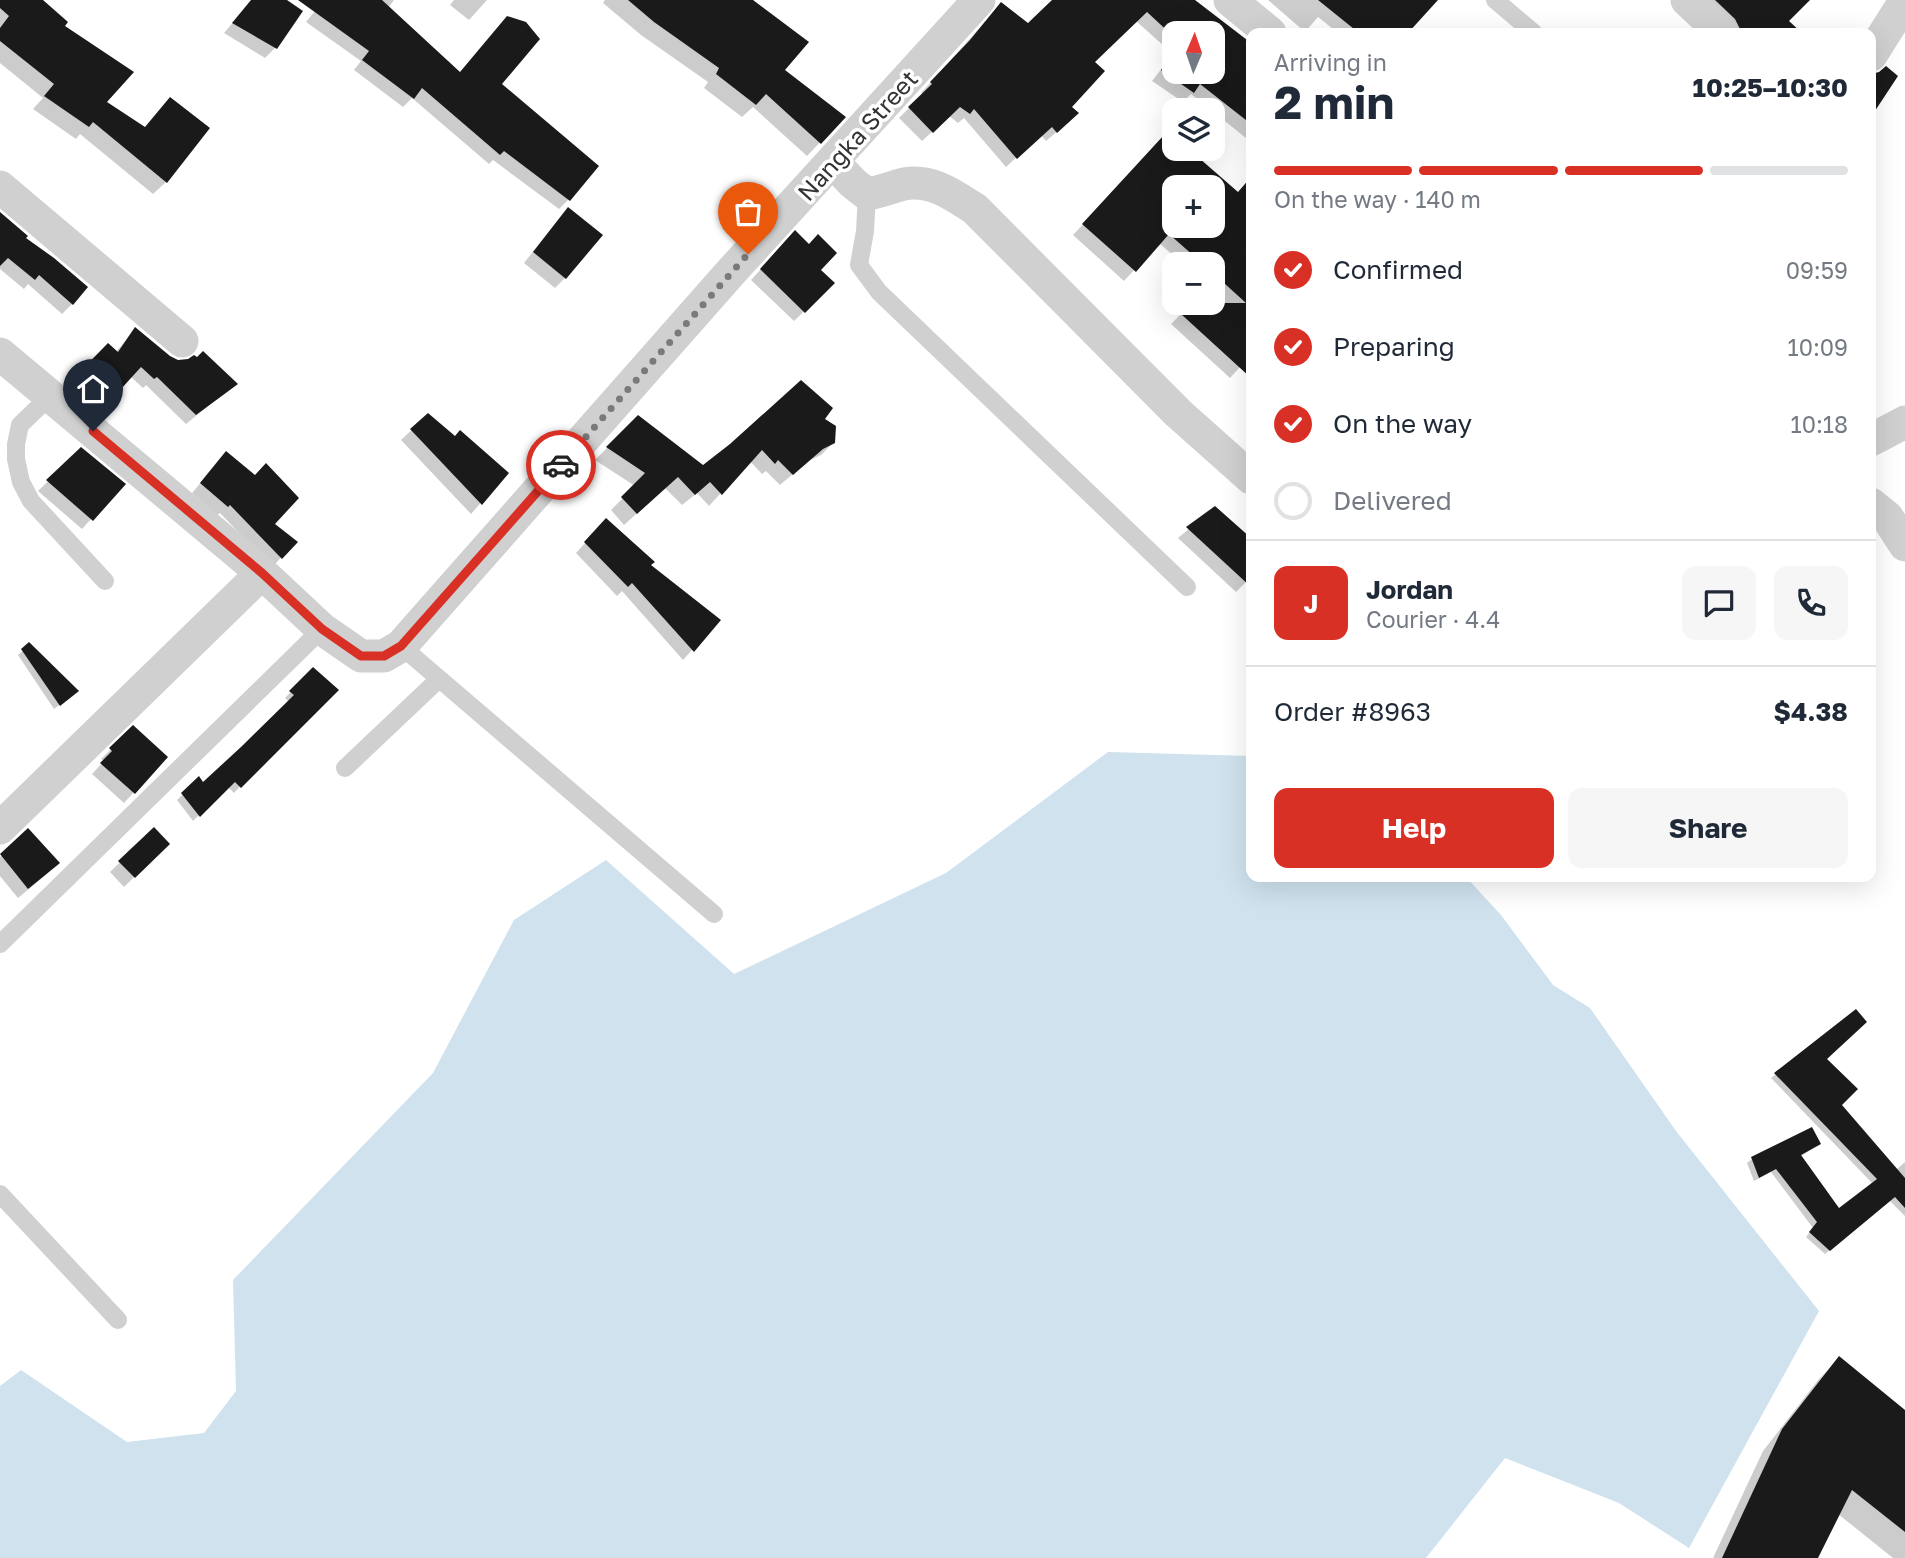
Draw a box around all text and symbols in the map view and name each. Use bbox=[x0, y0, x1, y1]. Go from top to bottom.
north arrow bbox=[1162, 21, 1225, 84]
map controls bbox=[1162, 21, 1225, 315]
text: Arriving in bbox=[1274, 48, 1387, 76]
street label: Nangka Street bbox=[791, 64, 923, 206]
text: 10:25–10:30 bbox=[1693, 72, 1848, 103]
text: 2 min bbox=[1274, 74, 1394, 129]
button: layers bbox=[1162, 98, 1225, 161]
button: + bbox=[1162, 175, 1225, 238]
pin bbox=[718, 182, 778, 254]
text: On the way · 140 m bbox=[1274, 185, 1481, 213]
icon: bag bbox=[729, 193, 767, 231]
icon: check bbox=[1274, 251, 1312, 289]
button: − bbox=[1162, 252, 1225, 315]
text: Confirmed bbox=[1333, 254, 1463, 285]
text: 09:59 bbox=[1786, 256, 1848, 284]
icon: check bbox=[1274, 328, 1312, 366]
text: Preparing bbox=[1333, 331, 1455, 362]
text: 10:09 bbox=[1788, 333, 1848, 361]
pin bbox=[63, 359, 123, 431]
icon: home bbox=[74, 370, 112, 408]
icon: check bbox=[1274, 405, 1312, 443]
text: On the way bbox=[1333, 408, 1472, 439]
text: 10:18 bbox=[1791, 410, 1848, 438]
courier bbox=[526, 430, 596, 500]
icon: car bbox=[542, 446, 580, 484]
text: Delivered bbox=[1333, 485, 1452, 516]
button: chat bbox=[1682, 566, 1756, 640]
button: phone bbox=[1774, 566, 1848, 640]
text: Jordan bbox=[1366, 574, 1453, 605]
text: J bbox=[1304, 588, 1318, 619]
text: Courier · 4.4 bbox=[1366, 605, 1500, 633]
text: Order #8963 bbox=[1274, 696, 1431, 727]
text: $4.38 bbox=[1774, 696, 1848, 727]
button: Help bbox=[1274, 788, 1554, 868]
button: Share bbox=[1568, 788, 1848, 868]

